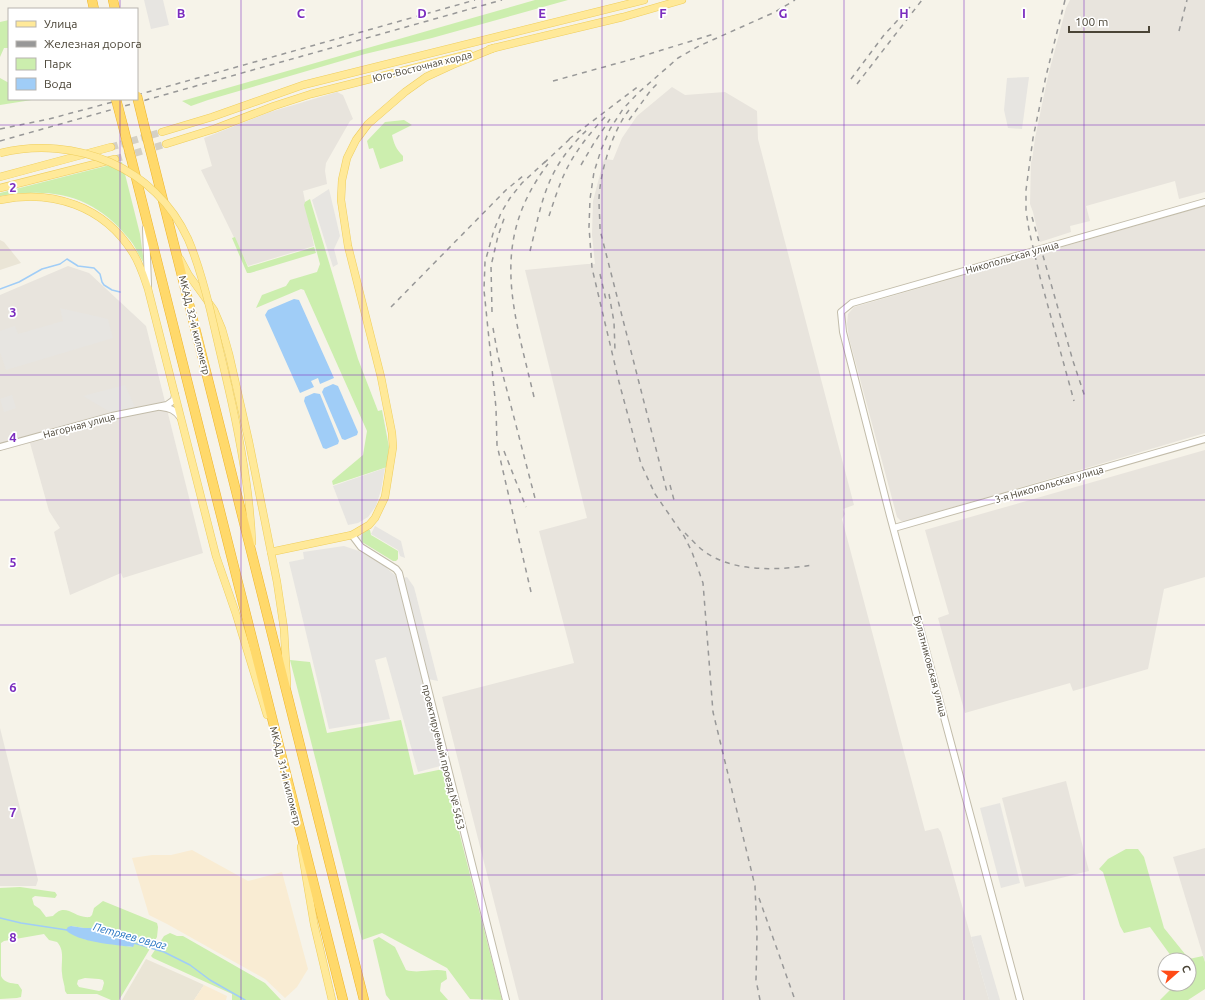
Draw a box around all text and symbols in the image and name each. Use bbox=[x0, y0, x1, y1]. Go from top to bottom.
text: B bbox=[177, 6, 186, 20]
text: C bbox=[297, 6, 306, 20]
text: D bbox=[417, 6, 427, 20]
text: E bbox=[538, 6, 546, 20]
text: F bbox=[659, 6, 667, 20]
text: G bbox=[779, 6, 788, 20]
text: H bbox=[899, 6, 909, 20]
text: I bbox=[1022, 6, 1026, 20]
legend bbox=[8, 8, 138, 100]
scale bar bbox=[1069, 8, 1149, 34]
text: 100 m bbox=[1075, 15, 1108, 28]
text: Улица bbox=[44, 17, 77, 30]
text: Железная дорога bbox=[44, 37, 142, 50]
street label: Юго-Восточная хорда bbox=[371, 49, 473, 84]
text: Парк bbox=[44, 57, 72, 70]
text: Вода bbox=[44, 77, 72, 90]
text: 2 bbox=[9, 180, 17, 194]
street label: Никопольская улица bbox=[964, 239, 1060, 276]
street label: МКАД, 32-й километр bbox=[177, 274, 212, 376]
text: 3 bbox=[9, 305, 17, 319]
street label: Нагорная улица bbox=[42, 411, 116, 440]
text: 4 bbox=[9, 430, 17, 444]
street label: 3-я Никопольская улица bbox=[994, 464, 1105, 505]
text: 5 bbox=[9, 555, 17, 569]
street label: Булатниковская улица bbox=[912, 614, 949, 718]
text: 6 bbox=[9, 680, 17, 694]
street label: проектируемый проезд № 5453 bbox=[420, 683, 467, 831]
street label: МКАД, 31-й километр bbox=[268, 725, 303, 827]
text: 7 bbox=[9, 805, 17, 819]
water label: Петряев овраг bbox=[92, 920, 169, 952]
text: 8 bbox=[9, 930, 17, 944]
north arrow bbox=[1157, 952, 1197, 992]
text: С bbox=[1180, 963, 1193, 974]

